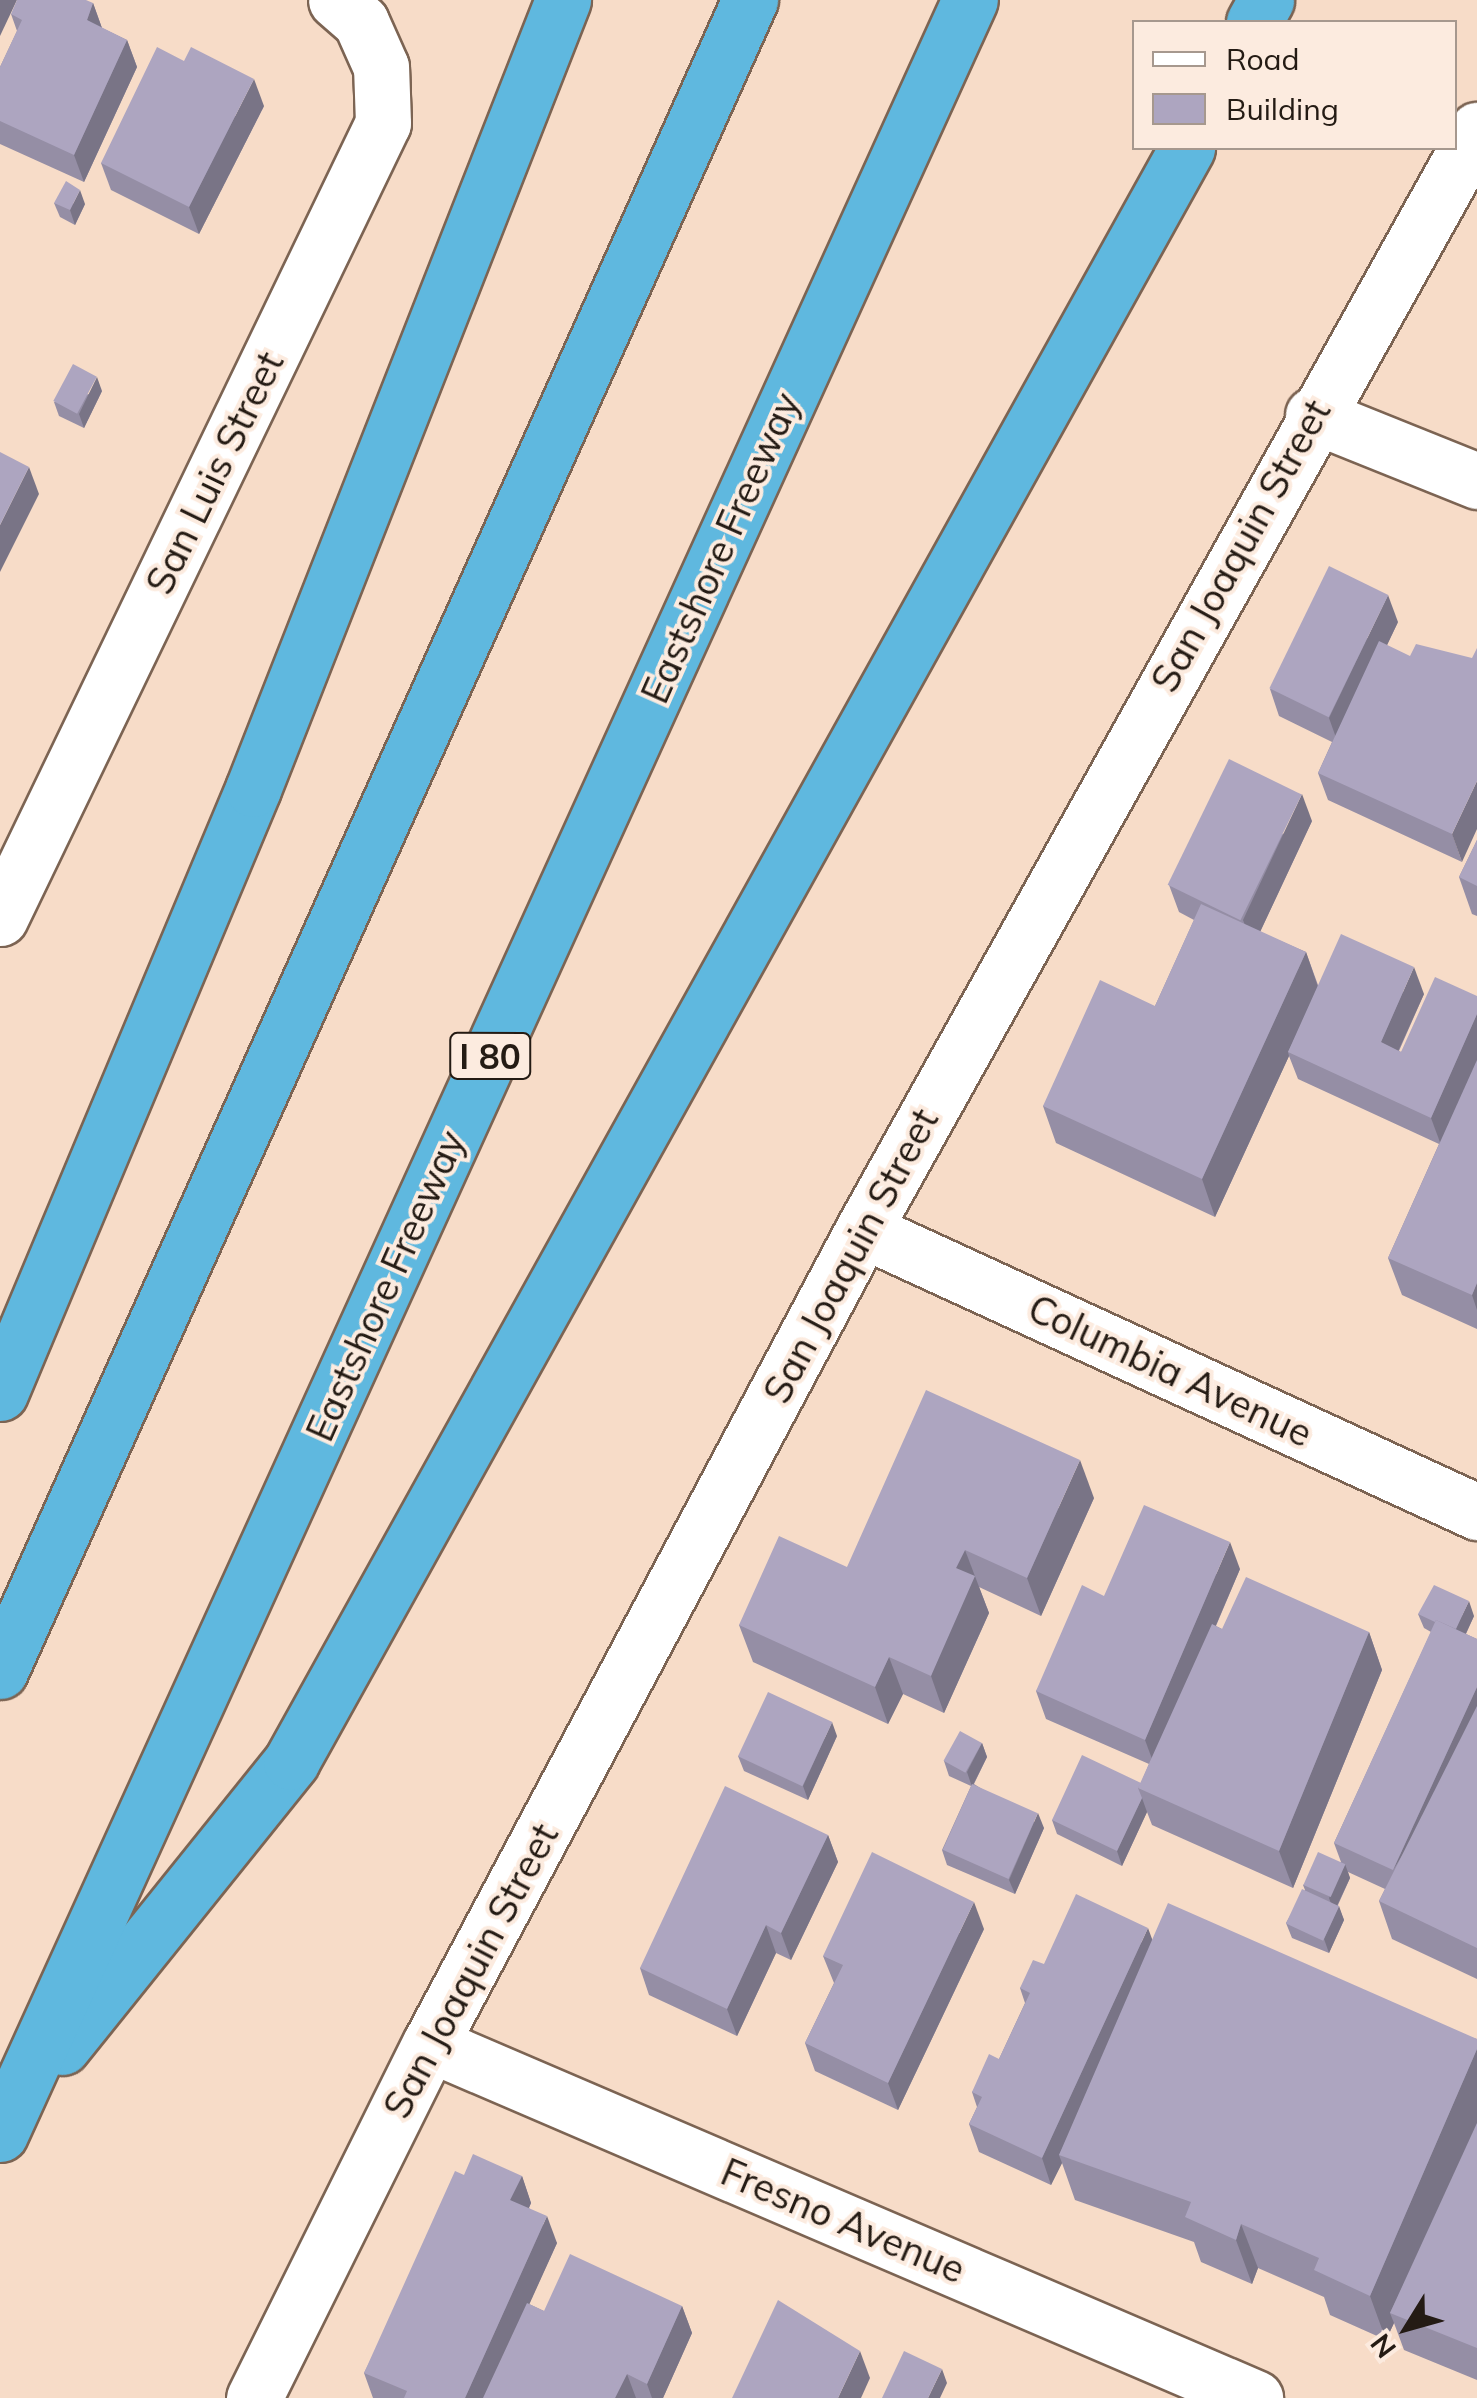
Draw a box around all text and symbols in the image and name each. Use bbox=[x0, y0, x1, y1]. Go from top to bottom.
legend bbox=[1132, 20, 1457, 150]
text: Road bbox=[1226, 40, 1300, 78]
text: Building bbox=[1226, 90, 1339, 128]
street label: San Luis Street bbox=[137, 344, 293, 602]
street label: Eastshore Freeway bbox=[632, 386, 810, 710]
street label: San Joaquin Street bbox=[1142, 392, 1340, 700]
road number: I 80 bbox=[448, 1026, 532, 1086]
street label: San Joaquin Street bbox=[754, 1101, 948, 1411]
street label: Eastshore Freeway bbox=[297, 1124, 475, 1448]
street label: Columbia Avenue bbox=[1021, 1285, 1319, 1457]
street label: San Joaquin Street bbox=[374, 1816, 568, 2126]
street label: Fresno Avenue bbox=[714, 2149, 972, 2293]
north arrow bbox=[1357, 2278, 1457, 2378]
text: N bbox=[1362, 2327, 1403, 2365]

